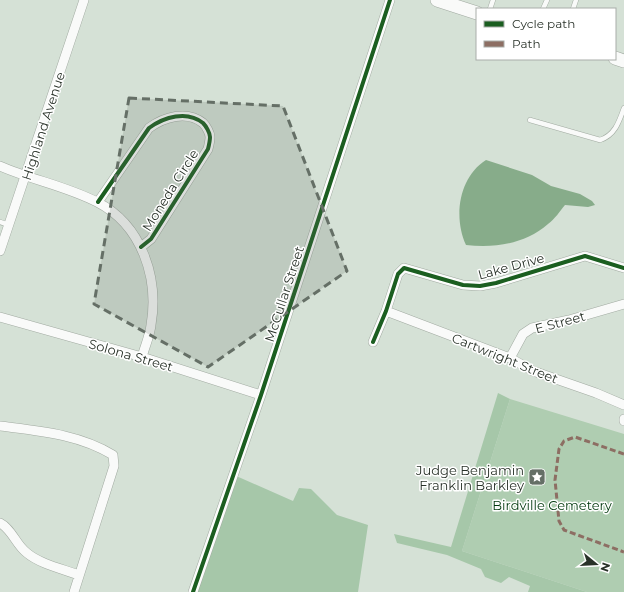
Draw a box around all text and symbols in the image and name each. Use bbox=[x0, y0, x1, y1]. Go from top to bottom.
legend bbox=[476, 8, 616, 60]
text: Cycle path bbox=[512, 16, 575, 31]
text: Path bbox=[512, 36, 541, 51]
street label: Highland Avenue bbox=[18, 70, 68, 182]
street label: Moneda Circle bbox=[138, 146, 202, 234]
street label: McCullar Street bbox=[261, 244, 307, 344]
street label: Lake Drive bbox=[476, 249, 546, 283]
street label: E Street bbox=[533, 308, 587, 336]
street label: Cartwright Street bbox=[450, 329, 560, 387]
street label: Solona Street bbox=[87, 335, 175, 375]
place label: Judge Benjamin Franklin Barkley bbox=[415, 462, 525, 493]
place icon: Judge Benjamin Franklin Barkley bbox=[527, 467, 547, 487]
park label: Birdville Cemetery bbox=[492, 497, 613, 513]
north arrow bbox=[576, 544, 616, 584]
text: N bbox=[597, 561, 614, 573]

